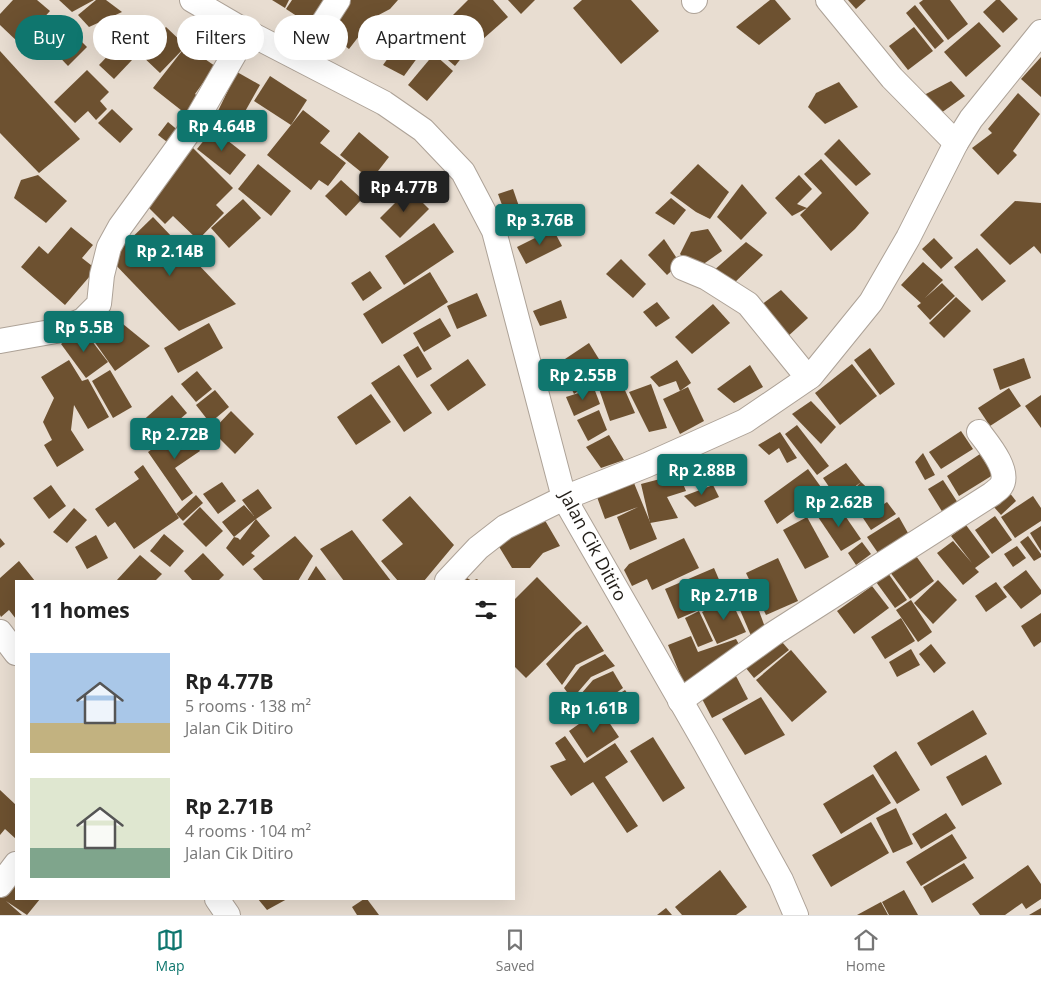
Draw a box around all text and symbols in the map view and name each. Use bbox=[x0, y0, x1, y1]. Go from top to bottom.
chip: Buy bbox=[15, 15, 83, 60]
chip: Rent bbox=[93, 15, 167, 60]
chip: Filters bbox=[177, 15, 264, 60]
chip: New bbox=[274, 15, 348, 60]
chip: Apartment bbox=[358, 15, 484, 60]
pin: Rp 4.64B bbox=[170, 110, 274, 152]
text: Rp 4.64B bbox=[188, 115, 256, 137]
pin: Rp 4.77B bbox=[352, 170, 456, 213]
text: Rp 4.77B bbox=[370, 176, 438, 198]
pin: Rp 3.76B bbox=[488, 204, 592, 246]
text: Rp 3.76B bbox=[506, 209, 574, 231]
pin: Rp 2.14B bbox=[118, 234, 222, 277]
text: Rp 2.14B bbox=[136, 240, 204, 262]
pin: Rp 5.5B bbox=[38, 310, 130, 353]
text: Rp 5.5B bbox=[55, 316, 113, 338]
pin: Rp 2.55B bbox=[531, 358, 635, 401]
text: Rp 2.55B bbox=[549, 364, 617, 386]
pin: Rp 2.72B bbox=[123, 418, 227, 460]
text: Rp 2.72B bbox=[141, 423, 209, 445]
pin: Rp 2.88B bbox=[650, 454, 754, 496]
text: Rp 2.88B bbox=[668, 459, 736, 481]
street label: Jalan Cik Ditiro bbox=[554, 484, 633, 605]
pin: Rp 2.62B bbox=[787, 486, 891, 528]
text: Rp 2.62B bbox=[805, 491, 873, 513]
pin: Rp 2.71B bbox=[672, 578, 776, 621]
text: Rp 2.71B bbox=[690, 584, 758, 606]
text: 11 homes bbox=[30, 596, 130, 624]
icon: filters bbox=[472, 596, 500, 624]
text: Rp 4.77B bbox=[185, 667, 274, 695]
icon: home bbox=[70, 673, 130, 733]
pin: Rp 1.61B bbox=[542, 692, 646, 734]
text: 5 rooms · 138 m² bbox=[185, 695, 311, 717]
text: Rp 1.61B bbox=[560, 697, 628, 719]
text: Jalan Cik Ditiro bbox=[185, 717, 293, 739]
text: Rp 2.71B bbox=[185, 792, 274, 820]
icon: home bbox=[70, 798, 130, 858]
text: 4 rooms · 104 m² bbox=[185, 820, 311, 842]
text: Jalan Cik Ditiro bbox=[185, 842, 293, 864]
tab: Map bbox=[156, 926, 185, 975]
tab: Saved bbox=[496, 926, 535, 975]
tab: Home bbox=[846, 926, 885, 975]

